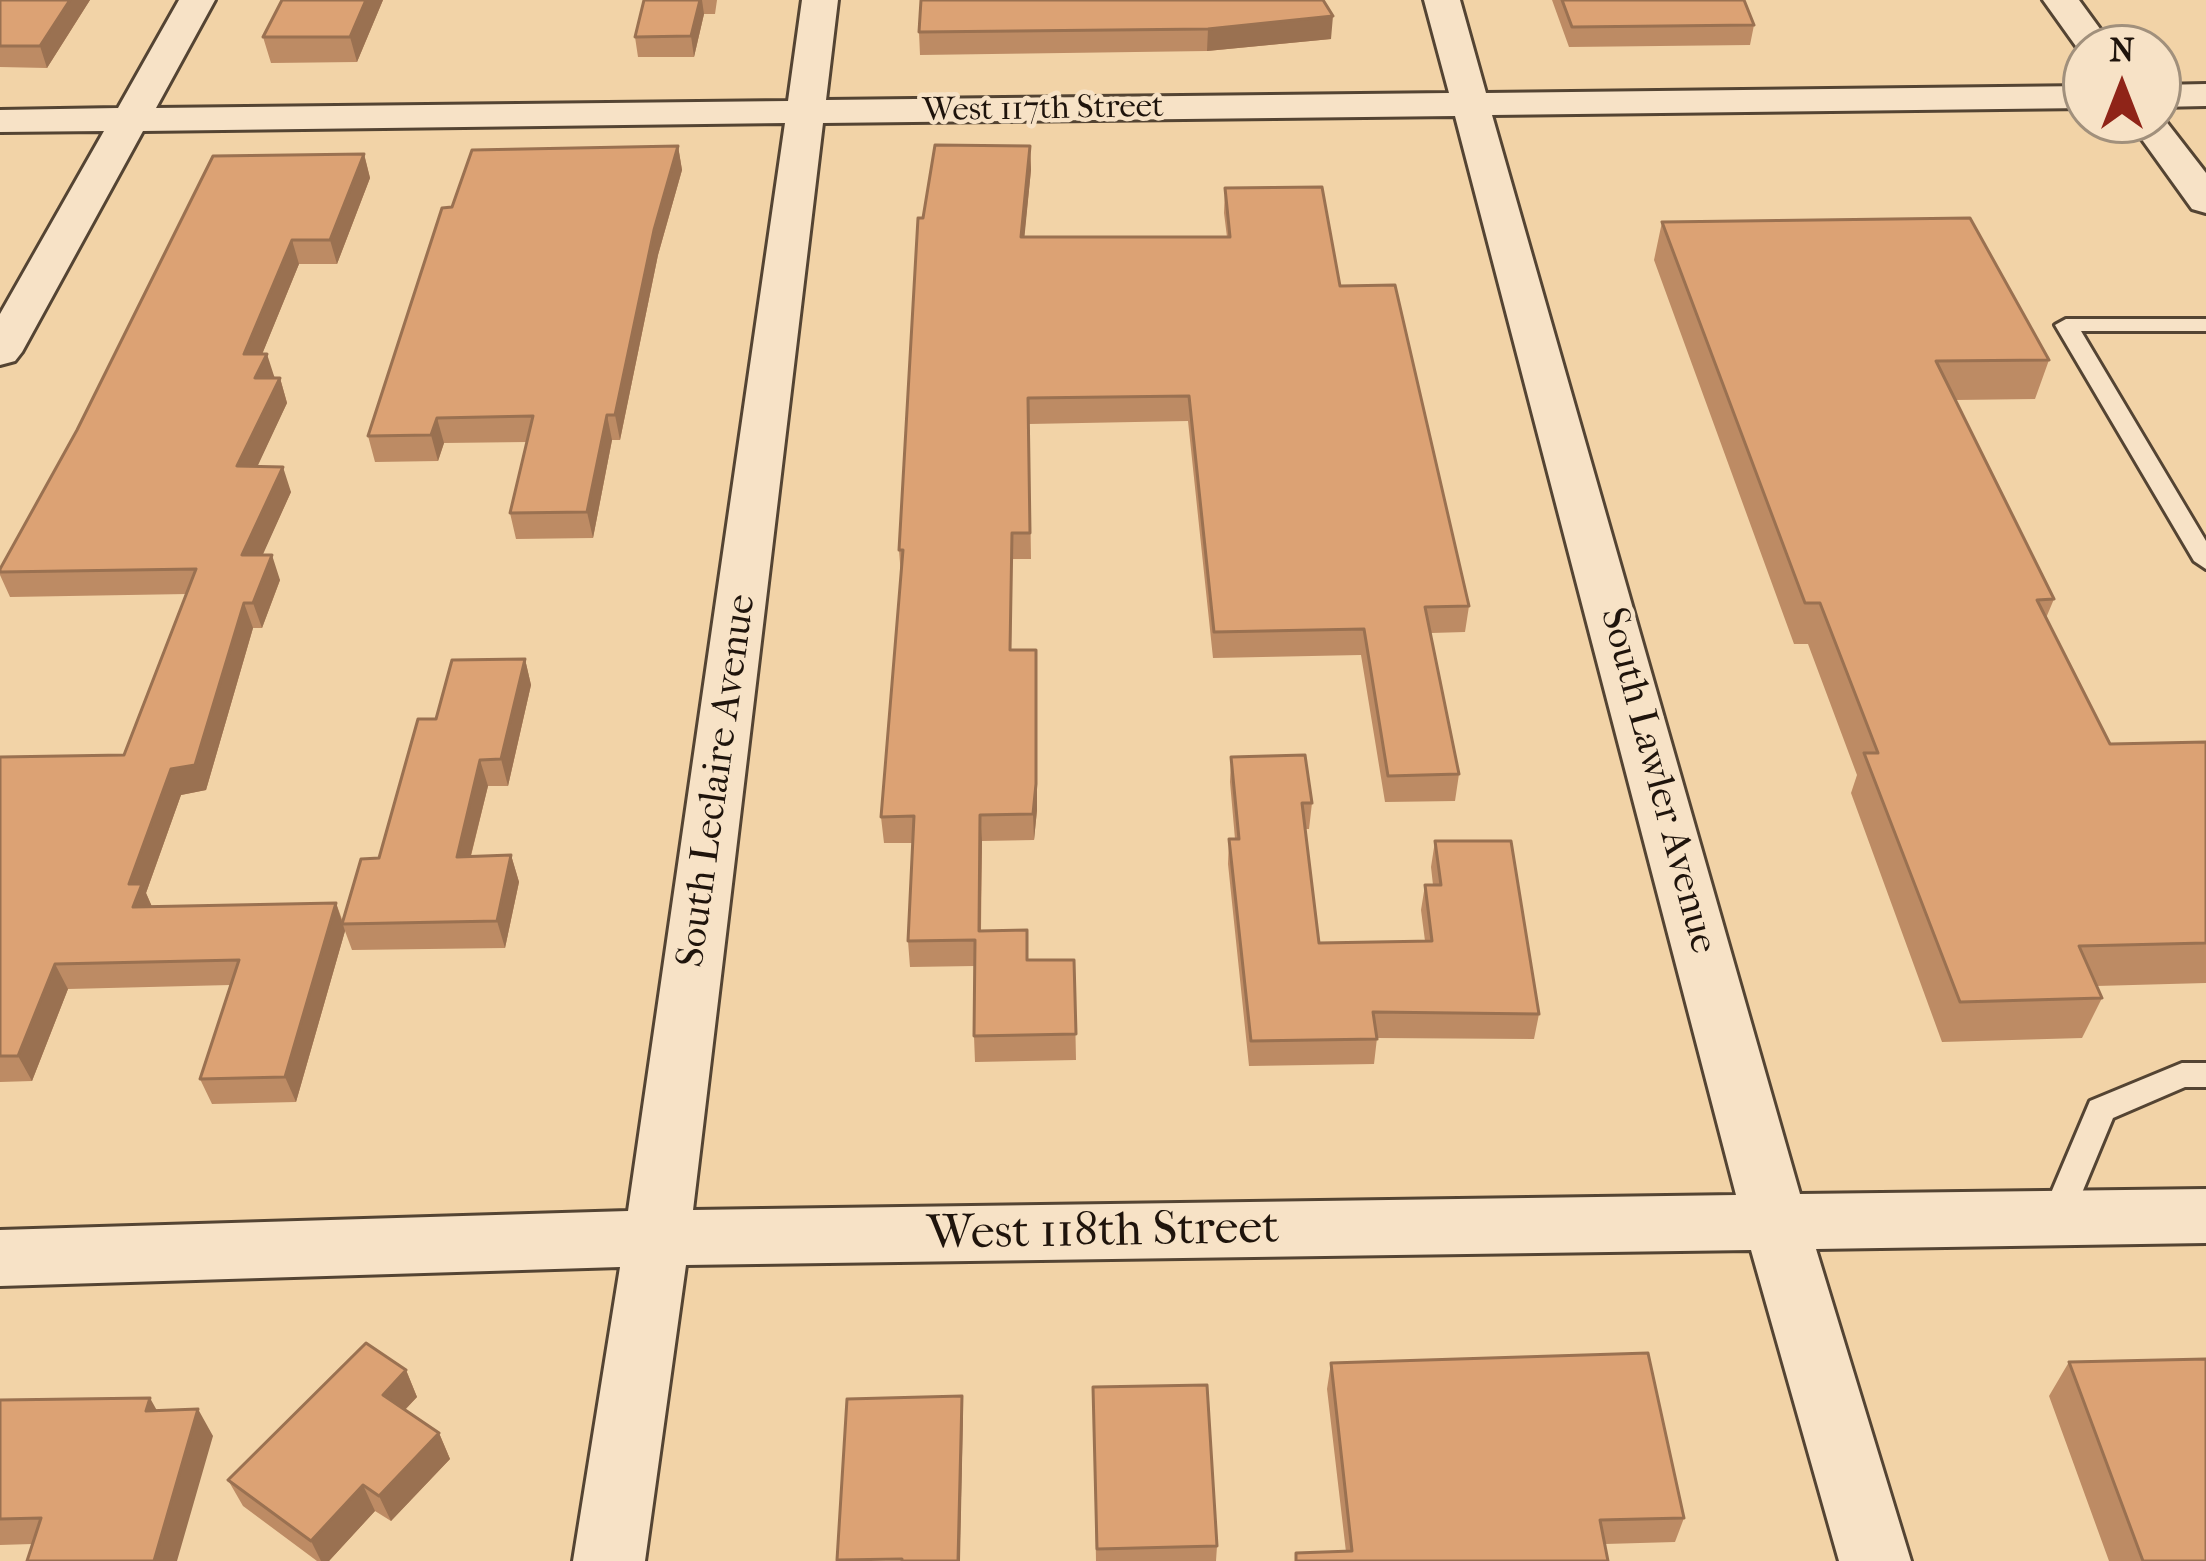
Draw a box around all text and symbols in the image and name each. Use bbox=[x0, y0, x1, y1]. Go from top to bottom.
north arrow bbox=[2062, 24, 2182, 144]
text: N bbox=[2109, 31, 2135, 70]
street label: West 117th Street bbox=[922, 88, 1164, 132]
street label: South Leclaire Avenue bbox=[669, 592, 767, 970]
street label: South Lawler Avenue bbox=[1588, 603, 1726, 959]
street label: West 118th Street bbox=[926, 1201, 1280, 1265]

